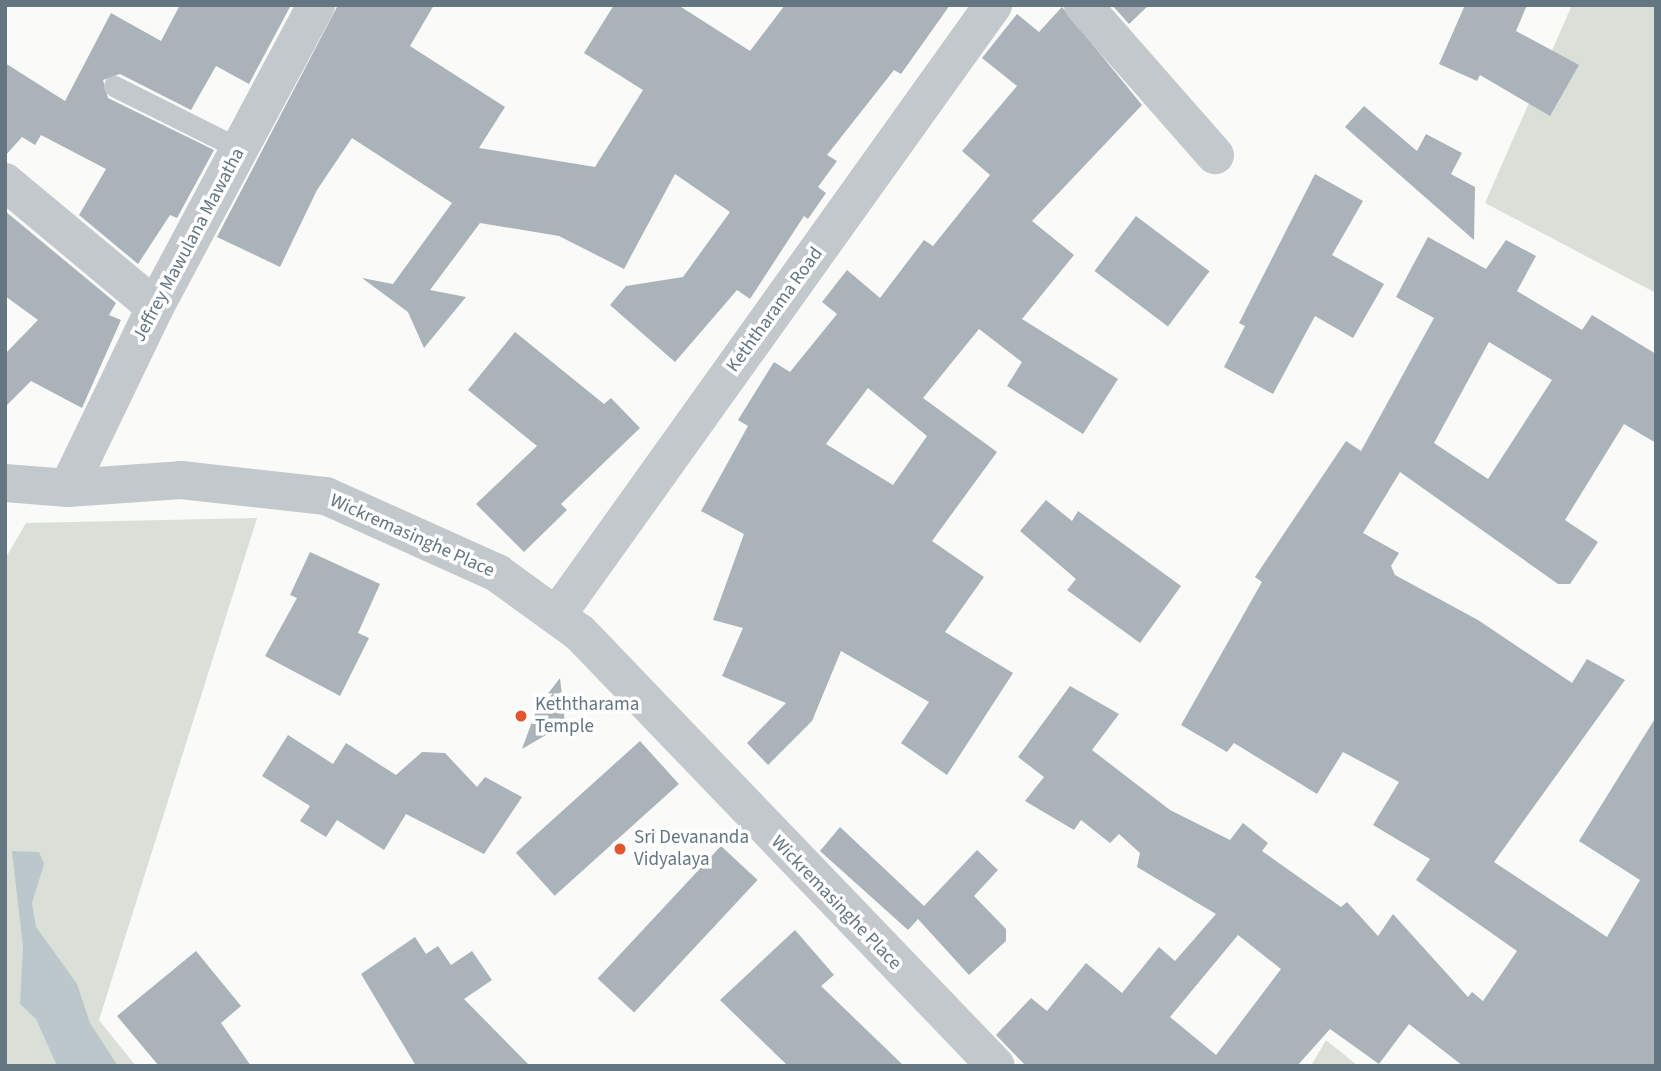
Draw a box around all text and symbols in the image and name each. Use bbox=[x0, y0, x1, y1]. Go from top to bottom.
street label: Jeffrey Mawulana Mawatha bbox=[128, 144, 250, 346]
street label: Keththarama Road bbox=[722, 243, 828, 377]
street label: Wickremasinghe Place bbox=[326, 489, 498, 583]
place label: Keththarama Temple bbox=[535, 694, 639, 738]
marker: Keththarama Temple bbox=[513, 708, 529, 724]
place label: Sri Devananda Vidyalaya bbox=[634, 827, 749, 871]
street label: Wickremasinghe Place bbox=[766, 831, 906, 975]
marker: Sri Devananda Vidyalaya bbox=[612, 841, 628, 857]

